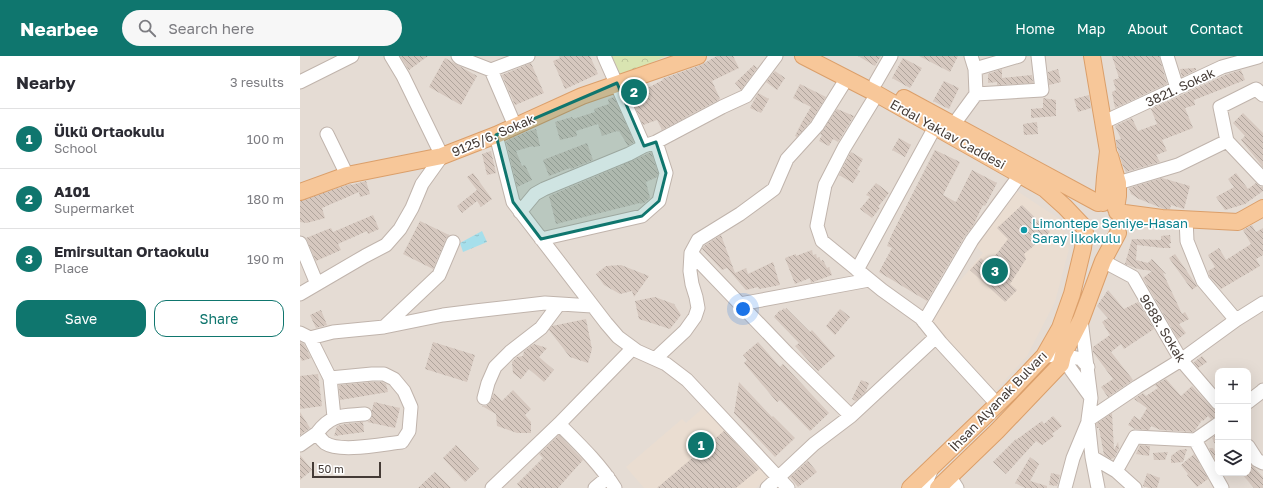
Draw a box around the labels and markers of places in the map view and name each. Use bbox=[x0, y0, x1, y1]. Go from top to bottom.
pin: 2 bbox=[621, 77, 647, 107]
place label: Limontepe Seniye-Hasan Saray İlkokulu bbox=[1032, 215, 1188, 246]
marker: Limontepe Seniye-Hasan Saray İlkokulu bbox=[1019, 225, 1029, 235]
pin: 3 bbox=[982, 256, 1008, 286]
pin: 1 bbox=[688, 430, 714, 460]

